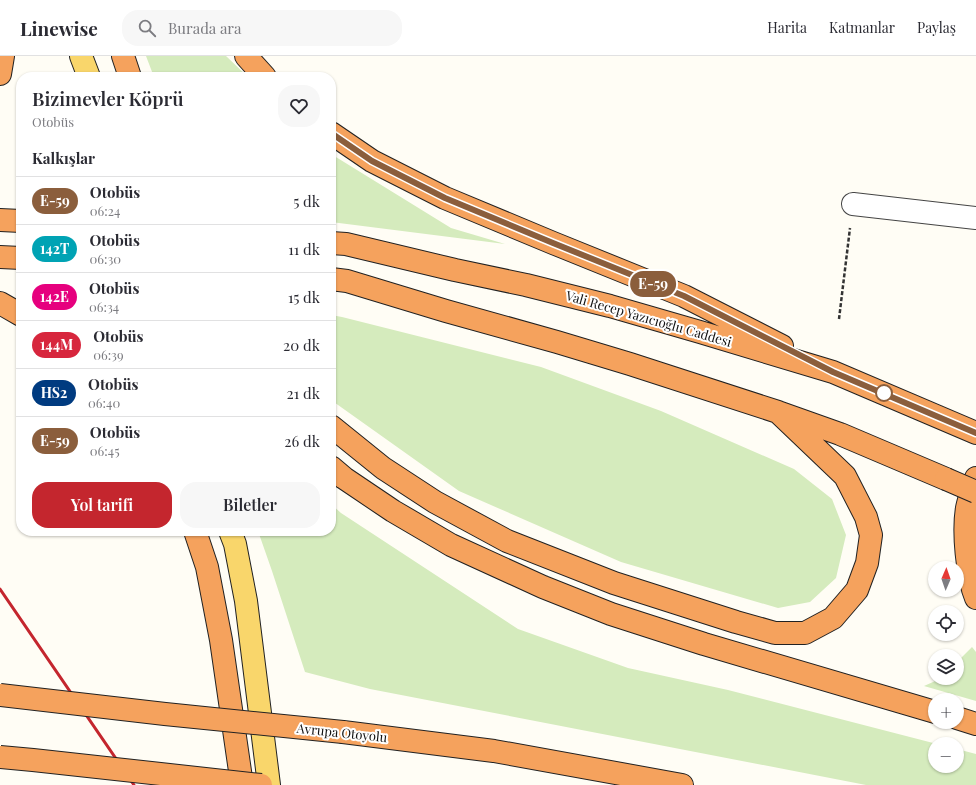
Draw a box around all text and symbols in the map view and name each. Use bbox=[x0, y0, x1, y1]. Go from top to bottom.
search box bbox=[122, 10, 402, 46]
text: Linewise bbox=[20, 15, 98, 41]
icon: search bbox=[136, 17, 158, 39]
text: Burada ara bbox=[168, 18, 242, 38]
text: Harita bbox=[767, 18, 807, 37]
text: Katmanlar bbox=[829, 18, 895, 37]
text: Paylaş bbox=[917, 18, 956, 37]
text: Bizimevler Köprü bbox=[32, 85, 184, 111]
button: heart bbox=[278, 85, 320, 127]
text: Otobüs bbox=[32, 113, 74, 130]
text: Kalkışlar bbox=[32, 148, 95, 168]
text: Otobüs bbox=[90, 182, 140, 202]
text: E-59 bbox=[40, 191, 70, 210]
text: 5 dk bbox=[293, 191, 320, 211]
text: 06:24 bbox=[90, 202, 120, 219]
text: Otobüs bbox=[89, 230, 140, 250]
text: 142T bbox=[40, 239, 69, 258]
text: 11 dk bbox=[288, 239, 320, 259]
text: 06:30 bbox=[89, 250, 121, 267]
line badge: E-59 bbox=[625, 271, 681, 297]
text: E-59 bbox=[638, 274, 668, 293]
text: Otobüs bbox=[89, 278, 139, 298]
street label: Vali Recep Yazıcıoğlu Caddesi bbox=[563, 286, 734, 350]
text: 142E bbox=[40, 287, 69, 306]
text: 15 dk bbox=[288, 287, 320, 307]
text: 06:34 bbox=[89, 298, 119, 315]
text: Otobüs bbox=[93, 326, 144, 346]
text: 144M bbox=[40, 335, 73, 354]
text: 20 dk bbox=[283, 335, 320, 355]
text: 06:39 bbox=[93, 346, 124, 363]
text: Otobüs bbox=[88, 374, 138, 394]
text: HS2 bbox=[41, 383, 67, 402]
text: 21 dk bbox=[287, 383, 320, 403]
unlabelled marker bbox=[875, 384, 893, 402]
text: 06:40 bbox=[88, 394, 120, 411]
text: Otobüs bbox=[90, 422, 140, 442]
text: E-59 bbox=[40, 431, 70, 450]
text: 26 dk bbox=[284, 431, 320, 451]
text: 06:45 bbox=[90, 442, 120, 459]
button: Yol tarifi bbox=[32, 482, 172, 528]
button: Biletler bbox=[180, 482, 320, 528]
north arrow bbox=[928, 561, 964, 597]
map controls bbox=[928, 561, 964, 773]
button: locate bbox=[928, 605, 964, 641]
button: layers bbox=[928, 649, 964, 685]
button: + bbox=[928, 693, 964, 729]
street label: Avrupa Otoyolu bbox=[295, 719, 389, 745]
button: − bbox=[928, 737, 964, 773]

